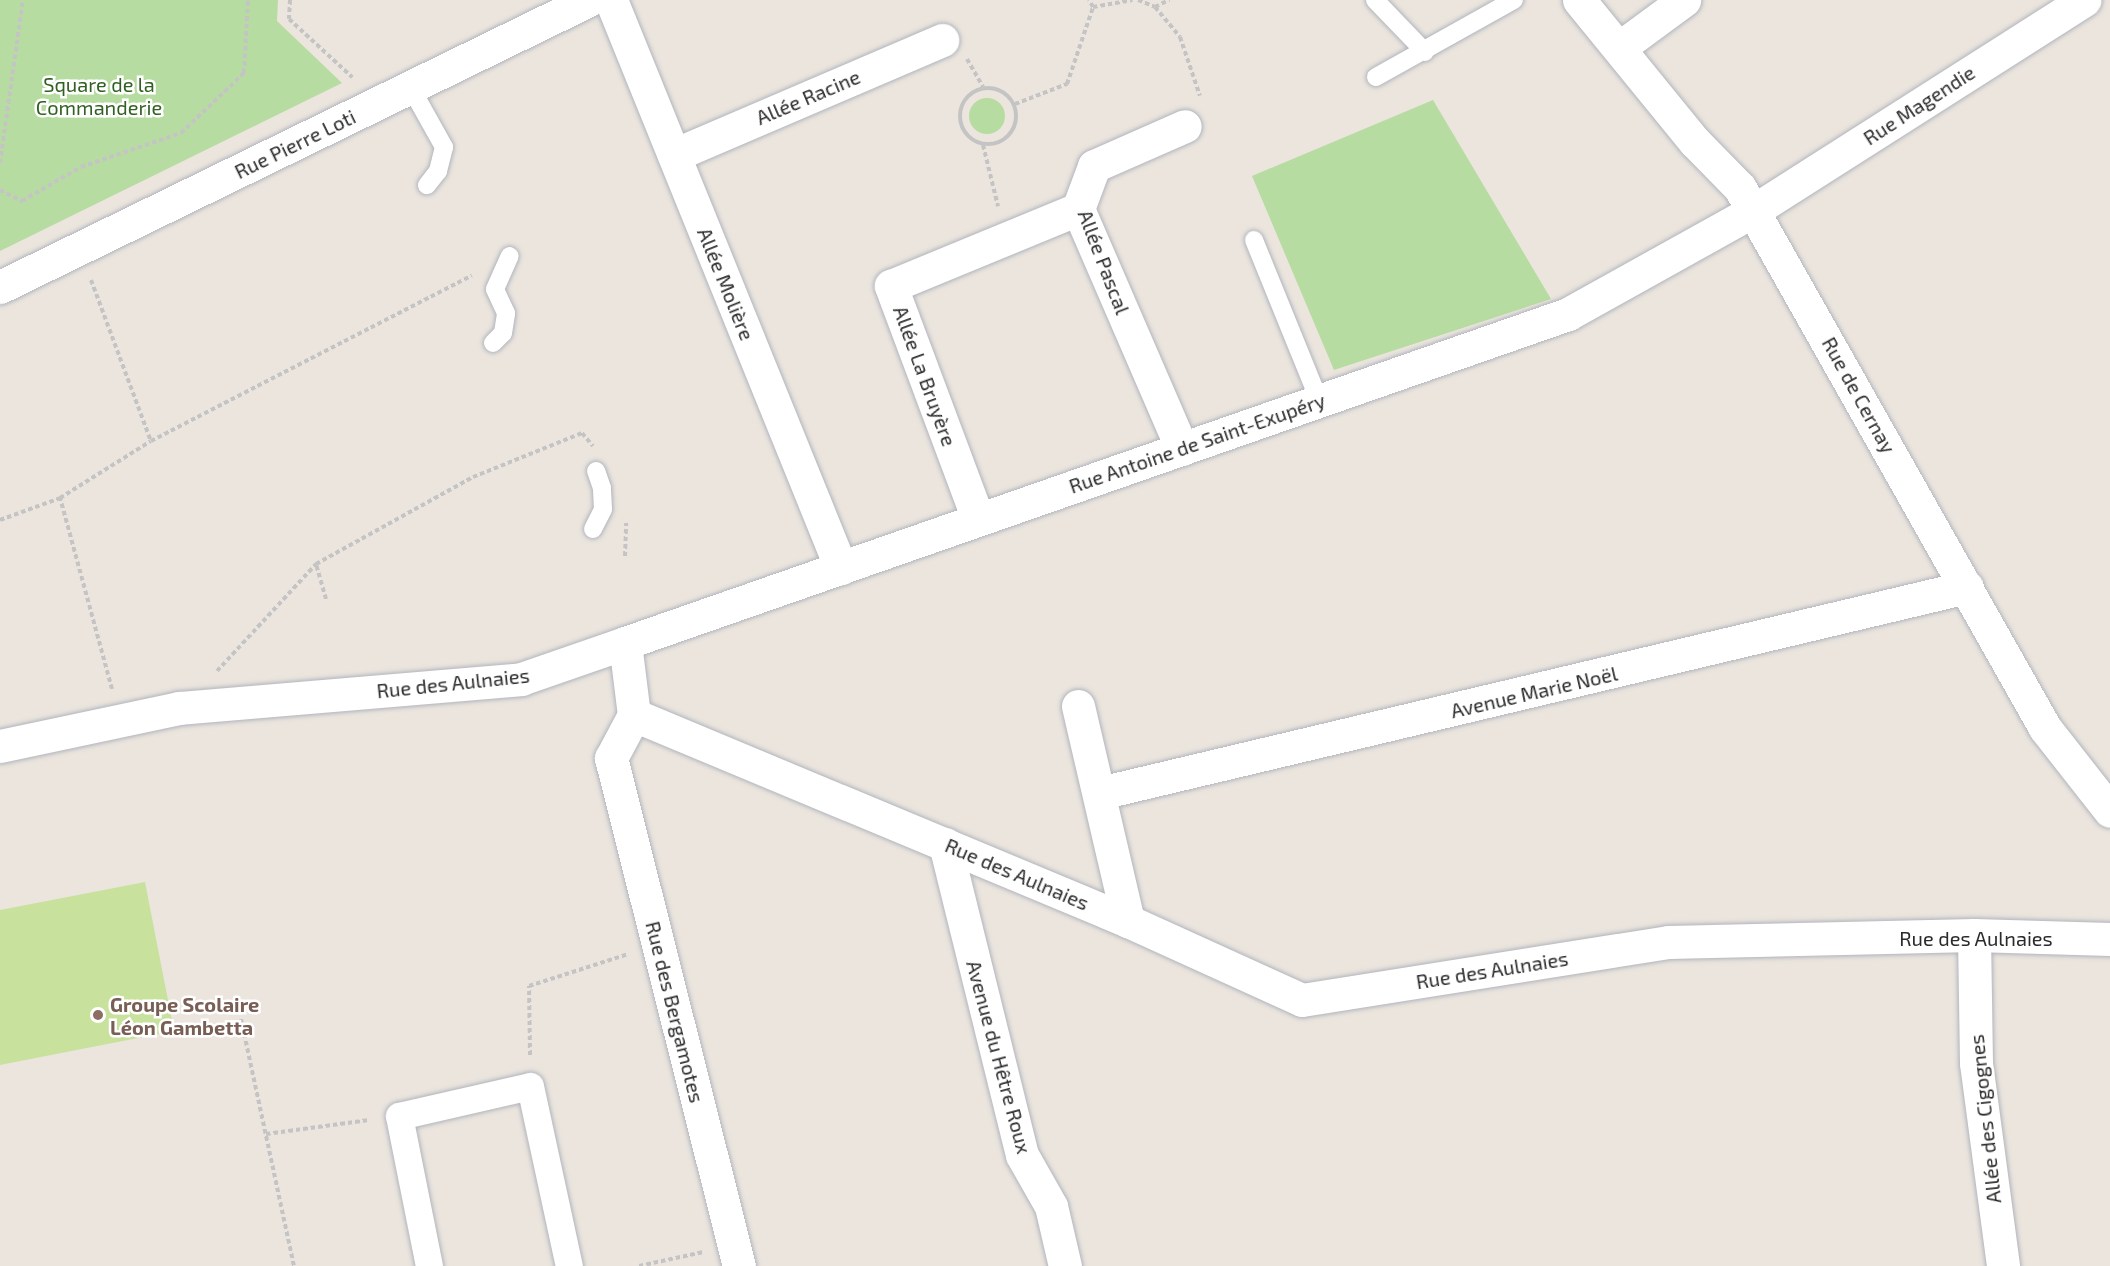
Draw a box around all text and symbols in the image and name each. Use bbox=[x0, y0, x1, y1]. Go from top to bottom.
street label: Rue Magendie bbox=[1859, 60, 1979, 150]
street label: Allée Racine bbox=[752, 64, 864, 130]
park label: Square de la Commanderie bbox=[36, 72, 162, 119]
street label: Rue Pierre Loti bbox=[231, 104, 359, 184]
street label: Allée Pascal bbox=[1073, 206, 1135, 318]
street label: Allée Molière bbox=[693, 224, 759, 344]
street label: Allée La Bruyère bbox=[888, 303, 962, 449]
street label: Rue de Cernay bbox=[1817, 333, 1901, 457]
street label: Rue Antoine de Saint-Exupéry bbox=[1066, 388, 1328, 498]
street label: Avenue Marie Noël bbox=[1448, 661, 1620, 723]
street label: Rue des Aulnaies bbox=[375, 663, 531, 703]
street label: Rue des Aulnaies bbox=[941, 833, 1093, 915]
street label: Rue des Bergamotes bbox=[641, 919, 709, 1105]
street label: Rue des Aulnaies bbox=[1899, 926, 2053, 950]
street label: Rue des Aulnaies bbox=[1414, 946, 1570, 994]
street label: Avenue du Hêtre Roux bbox=[962, 958, 1036, 1156]
place label: Groupe Scolaire Léon Gambetta bbox=[110, 992, 259, 1039]
marker: Groupe Scolaire Léon Gambetta bbox=[91, 1008, 105, 1022]
street label: Allée des Cigognes bbox=[1964, 1033, 2006, 1205]

